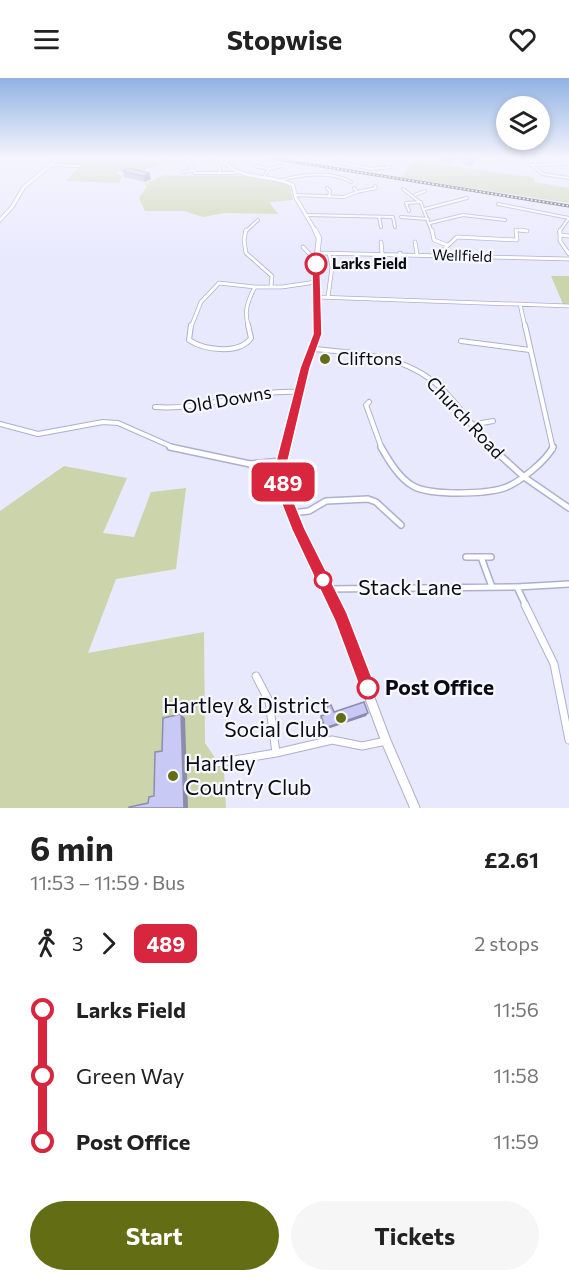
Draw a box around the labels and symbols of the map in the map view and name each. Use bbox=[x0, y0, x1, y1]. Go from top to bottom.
street label: Wellfield bbox=[432, 245, 492, 265]
marker: Larks Field bbox=[305, 253, 327, 275]
place label: Larks Field bbox=[332, 254, 407, 272]
place label: Cliftons bbox=[337, 347, 402, 369]
marker: Cliftons bbox=[318, 352, 332, 366]
street label: Church Road bbox=[422, 372, 509, 463]
street label: Old Downs bbox=[181, 380, 273, 418]
line badge: 489 bbox=[248, 462, 318, 502]
unlabelled marker bbox=[314, 571, 332, 589]
street label: Stack Lane bbox=[358, 574, 462, 599]
place label: Post Office bbox=[385, 674, 494, 699]
marker: Post Office bbox=[357, 677, 379, 699]
place label: Hartley & District Social Club bbox=[163, 692, 329, 741]
marker: Hartley & District Social Club bbox=[334, 711, 348, 725]
place label: Hartley Country Club bbox=[185, 750, 311, 799]
marker: Hartley Country Club bbox=[166, 769, 180, 783]

